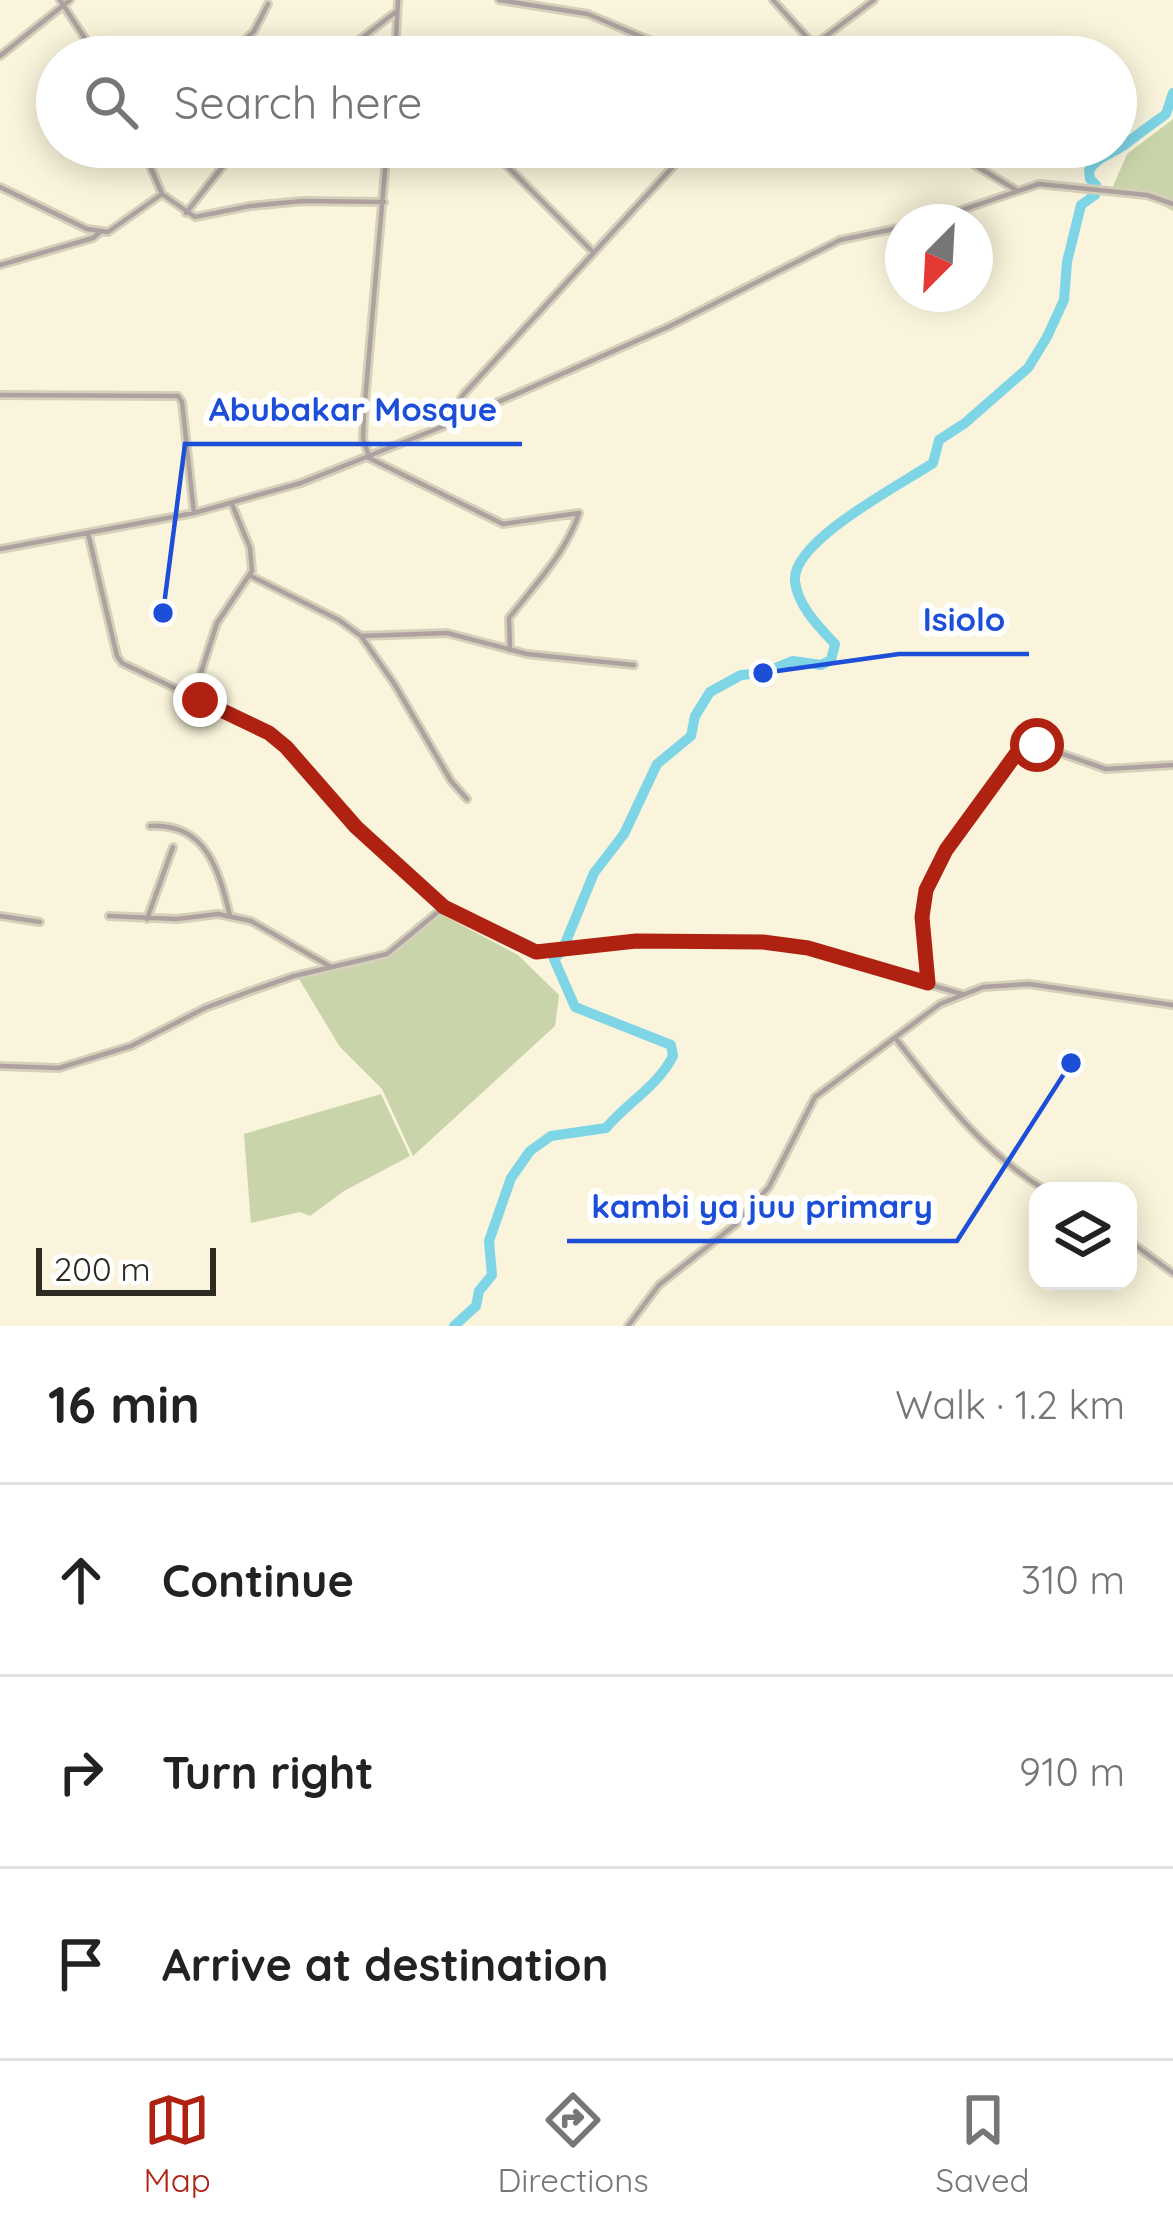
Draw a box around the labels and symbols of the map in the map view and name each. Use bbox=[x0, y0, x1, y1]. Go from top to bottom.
north arrow bbox=[885, 204, 993, 312]
callout: Abubakar Mosque bbox=[185, 375, 522, 444]
text: Abubakar Mosque bbox=[209, 388, 497, 429]
callout: Isiolo bbox=[899, 585, 1029, 654]
text: Isiolo bbox=[923, 598, 1005, 639]
route end bbox=[173, 673, 227, 727]
route start bbox=[1010, 718, 1064, 772]
callout: kambi ya juu primary bbox=[567, 1172, 957, 1241]
text: kambi ya juu primary bbox=[591, 1185, 933, 1226]
scale bar bbox=[36, 1242, 216, 1295]

